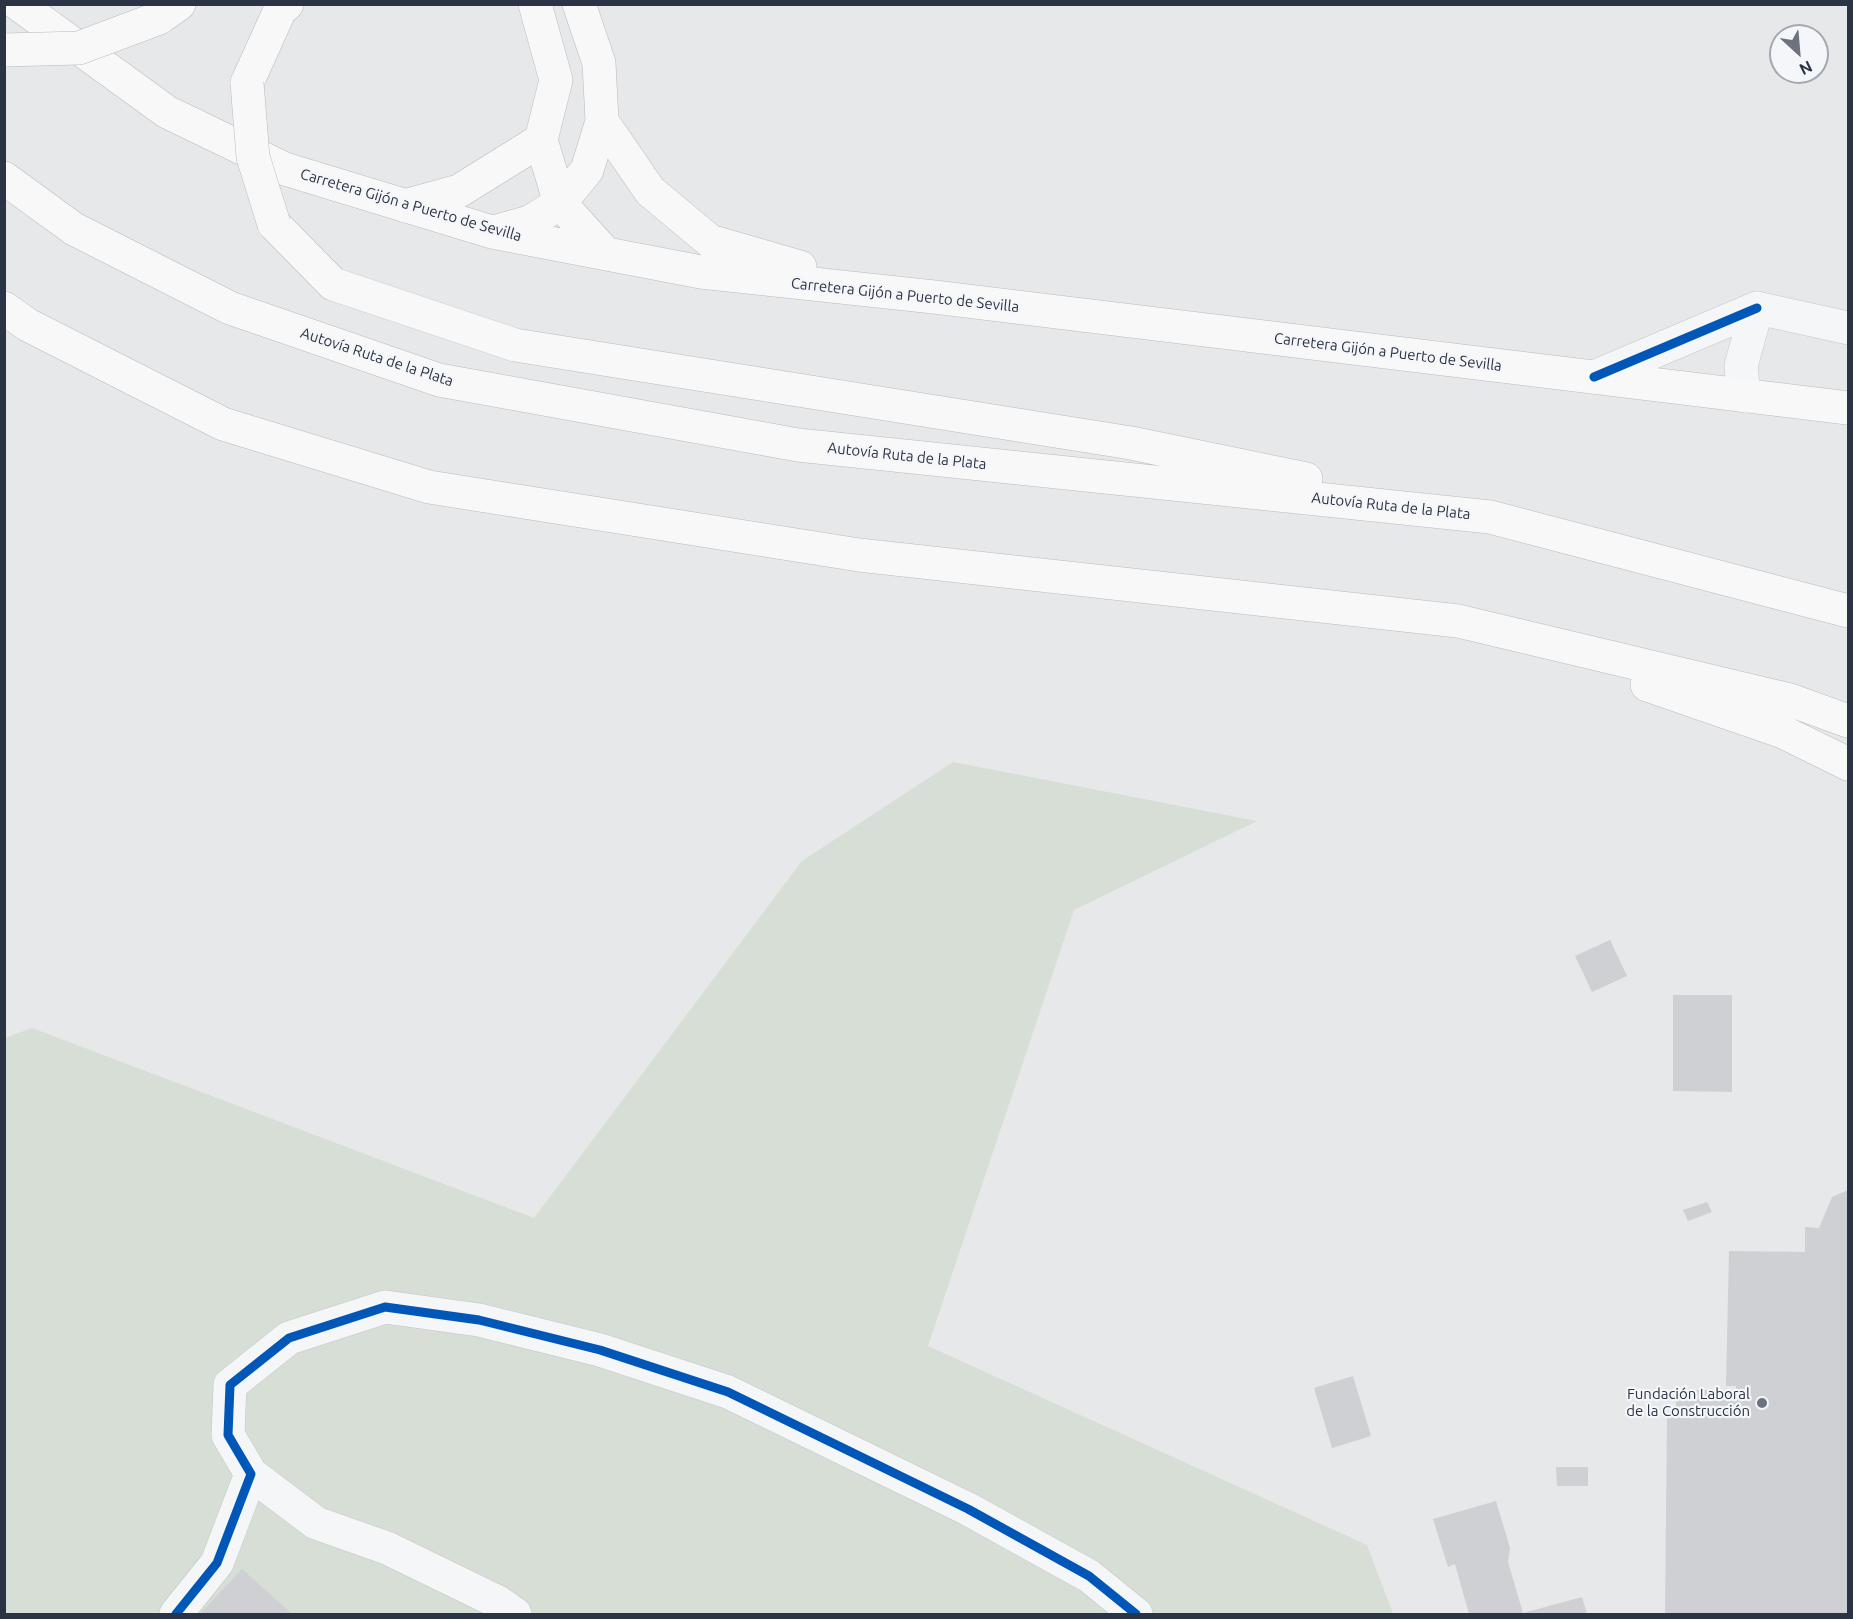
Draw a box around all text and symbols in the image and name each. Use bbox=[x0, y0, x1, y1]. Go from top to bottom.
north arrow bbox=[1769, 24, 1829, 84]
text: N bbox=[1797, 58, 1815, 79]
street label: Carretera Gijón a Puerto de Sevilla bbox=[298, 165, 524, 245]
street label: Carretera Gijón a Puerto de Sevilla bbox=[790, 274, 1020, 316]
street label: Autovía Ruta de la Plata bbox=[298, 324, 456, 390]
street label: Carretera Gijón a Puerto de Sevilla bbox=[1273, 329, 1503, 375]
street label: Autovía Ruta de la Plata bbox=[827, 439, 987, 473]
street label: Autovía Ruta de la Plata bbox=[1311, 489, 1471, 523]
place label: Fundación Laboral de la Construcción bbox=[1626, 1385, 1750, 1420]
marker: Fundación Laboral de la Construcción bbox=[1755, 1396, 1769, 1410]

